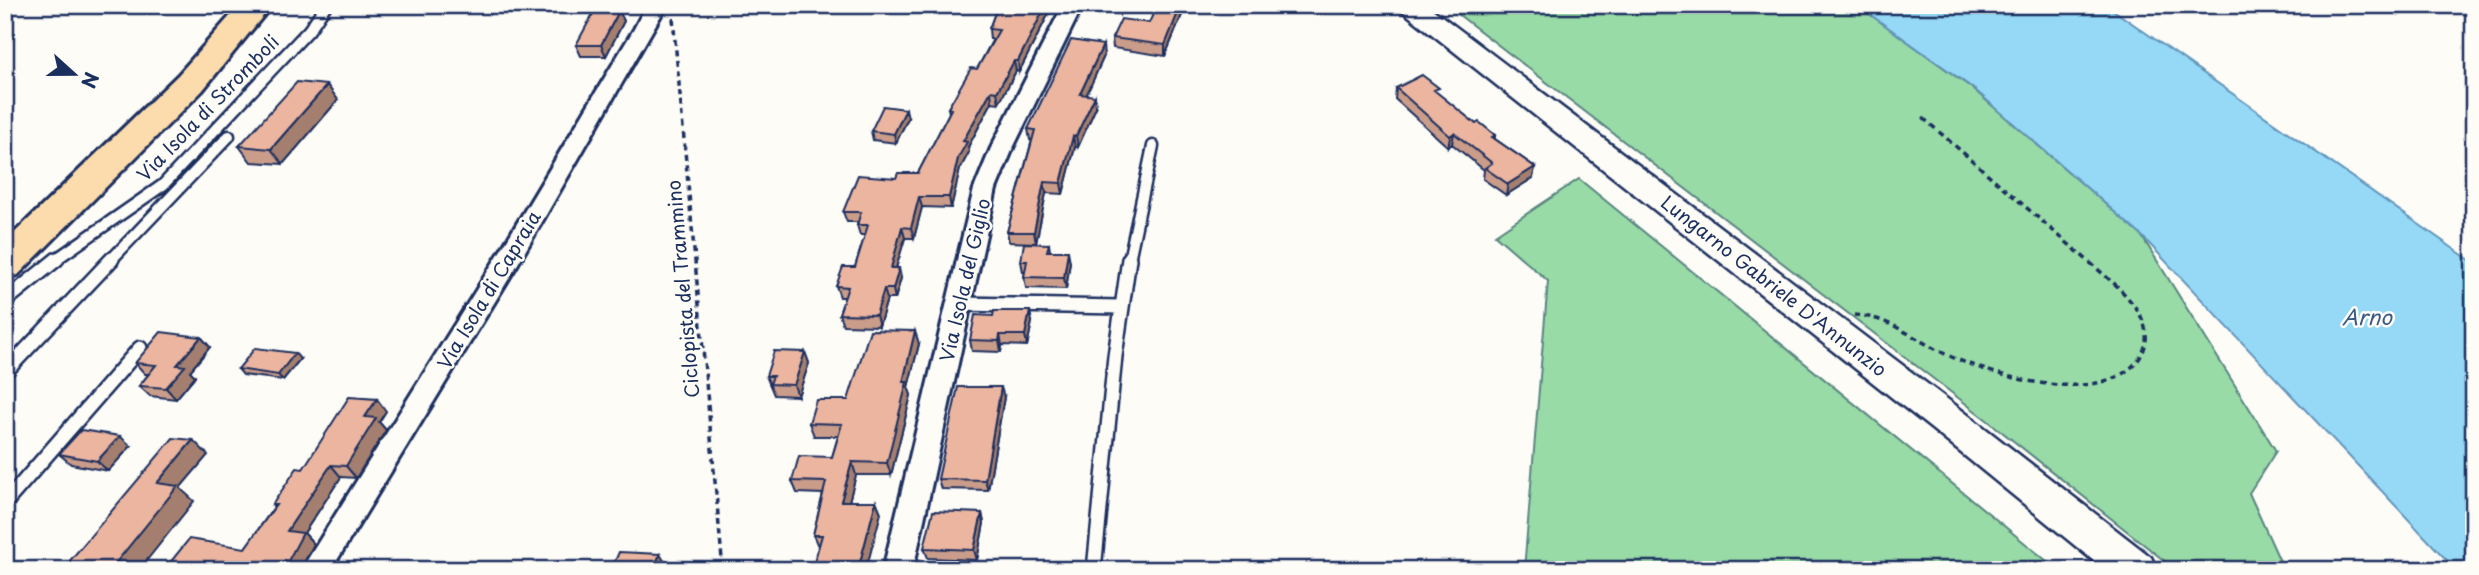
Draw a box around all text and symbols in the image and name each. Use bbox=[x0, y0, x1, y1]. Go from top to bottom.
street label: Via Isola di Stromboli bbox=[130, 28, 285, 187]
north arrow bbox=[38, 38, 108, 108]
text: N bbox=[75, 68, 107, 92]
street label: Ciclopista del Trammino bbox=[659, 179, 705, 399]
street label: Lungarno Gabriele D'Annunzio bbox=[1656, 188, 1894, 382]
street label: Via Isola del Giglio bbox=[932, 195, 996, 364]
street label: Via Isola di Capraia bbox=[430, 204, 547, 374]
water label: Arno bbox=[2342, 300, 2393, 332]

